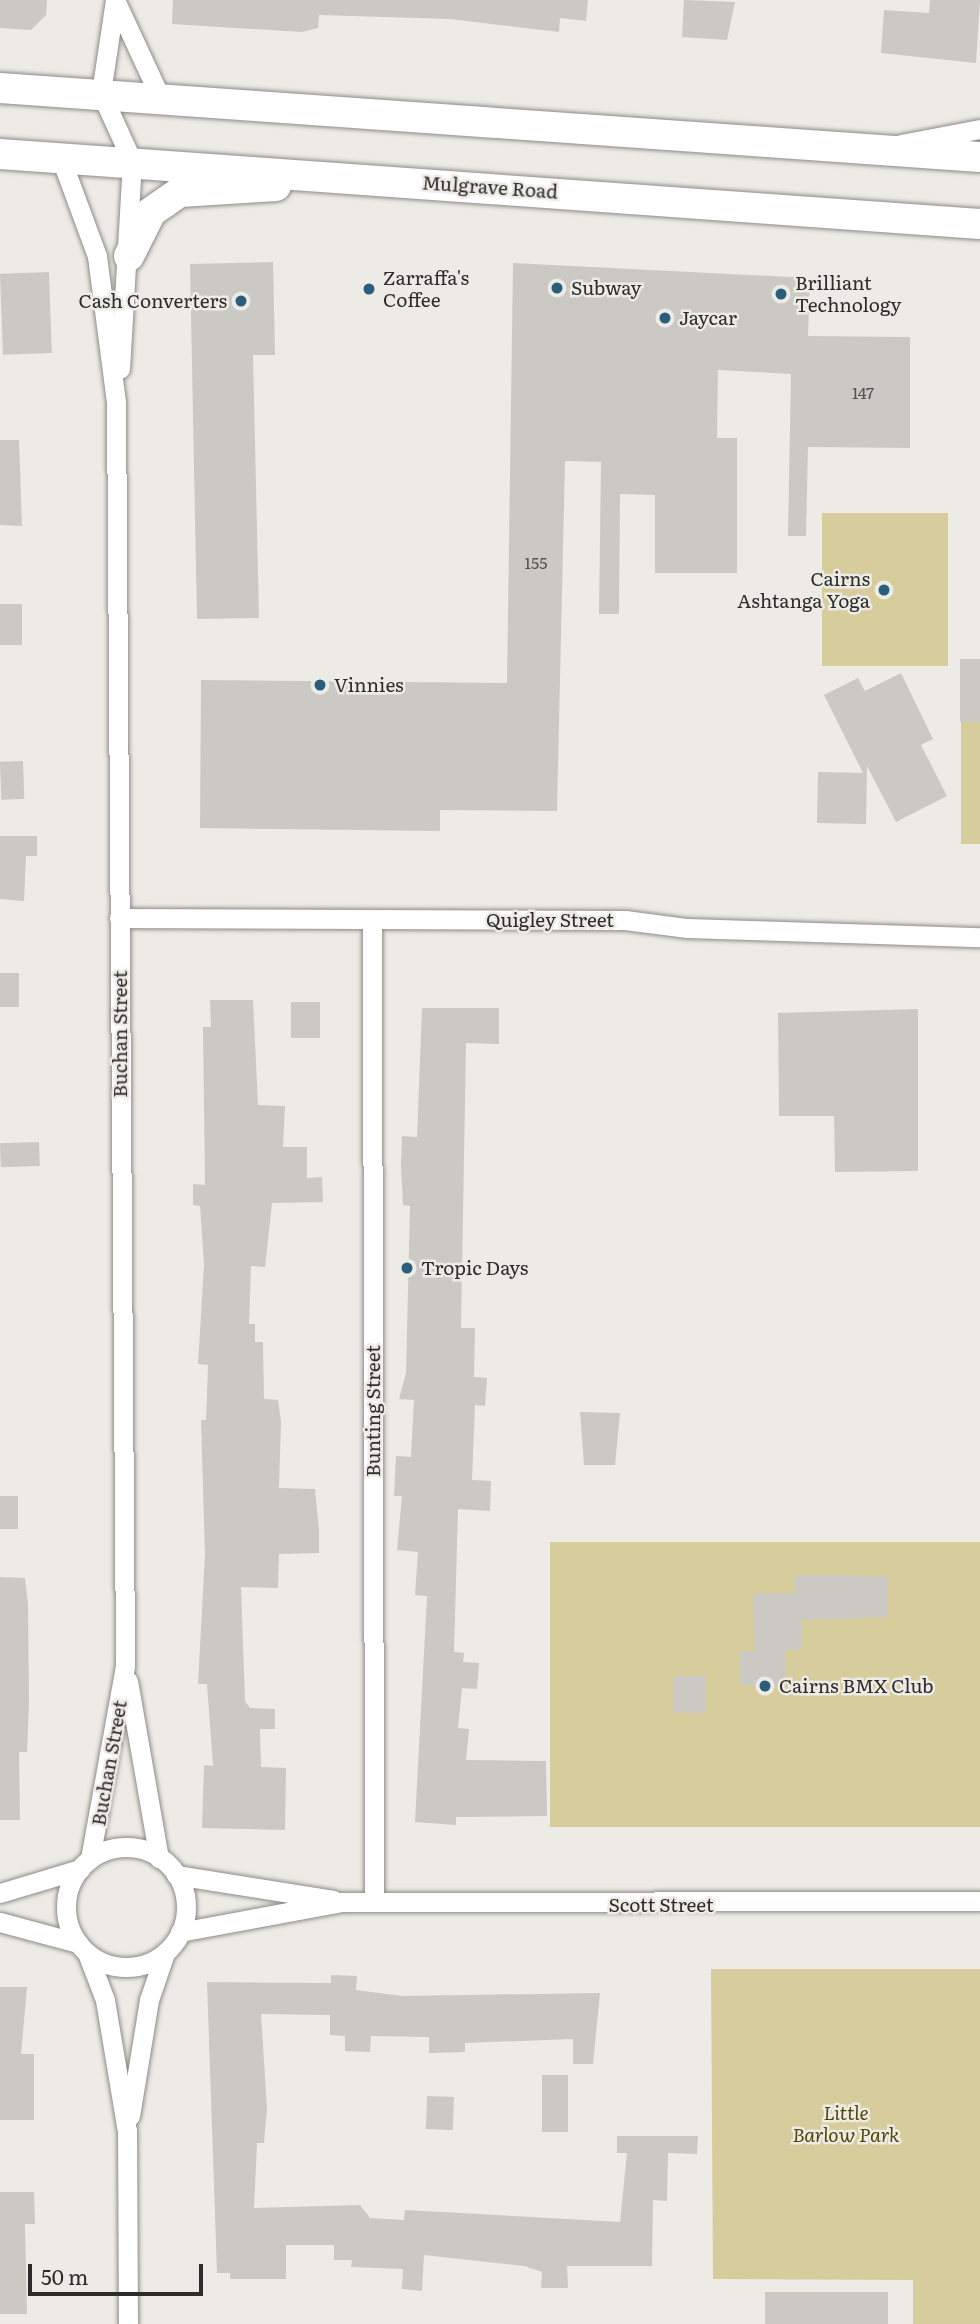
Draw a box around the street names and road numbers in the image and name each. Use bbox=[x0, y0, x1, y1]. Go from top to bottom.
street label: Mulgrave Road bbox=[421, 171, 559, 203]
street label: Quigley Street bbox=[486, 909, 614, 931]
street label: Buchan Street bbox=[109, 970, 131, 1098]
street label: Bunting Street bbox=[362, 1345, 384, 1477]
street label: Buchan Street bbox=[87, 1698, 131, 1828]
street label: Scott Street bbox=[608, 1894, 714, 1916]

